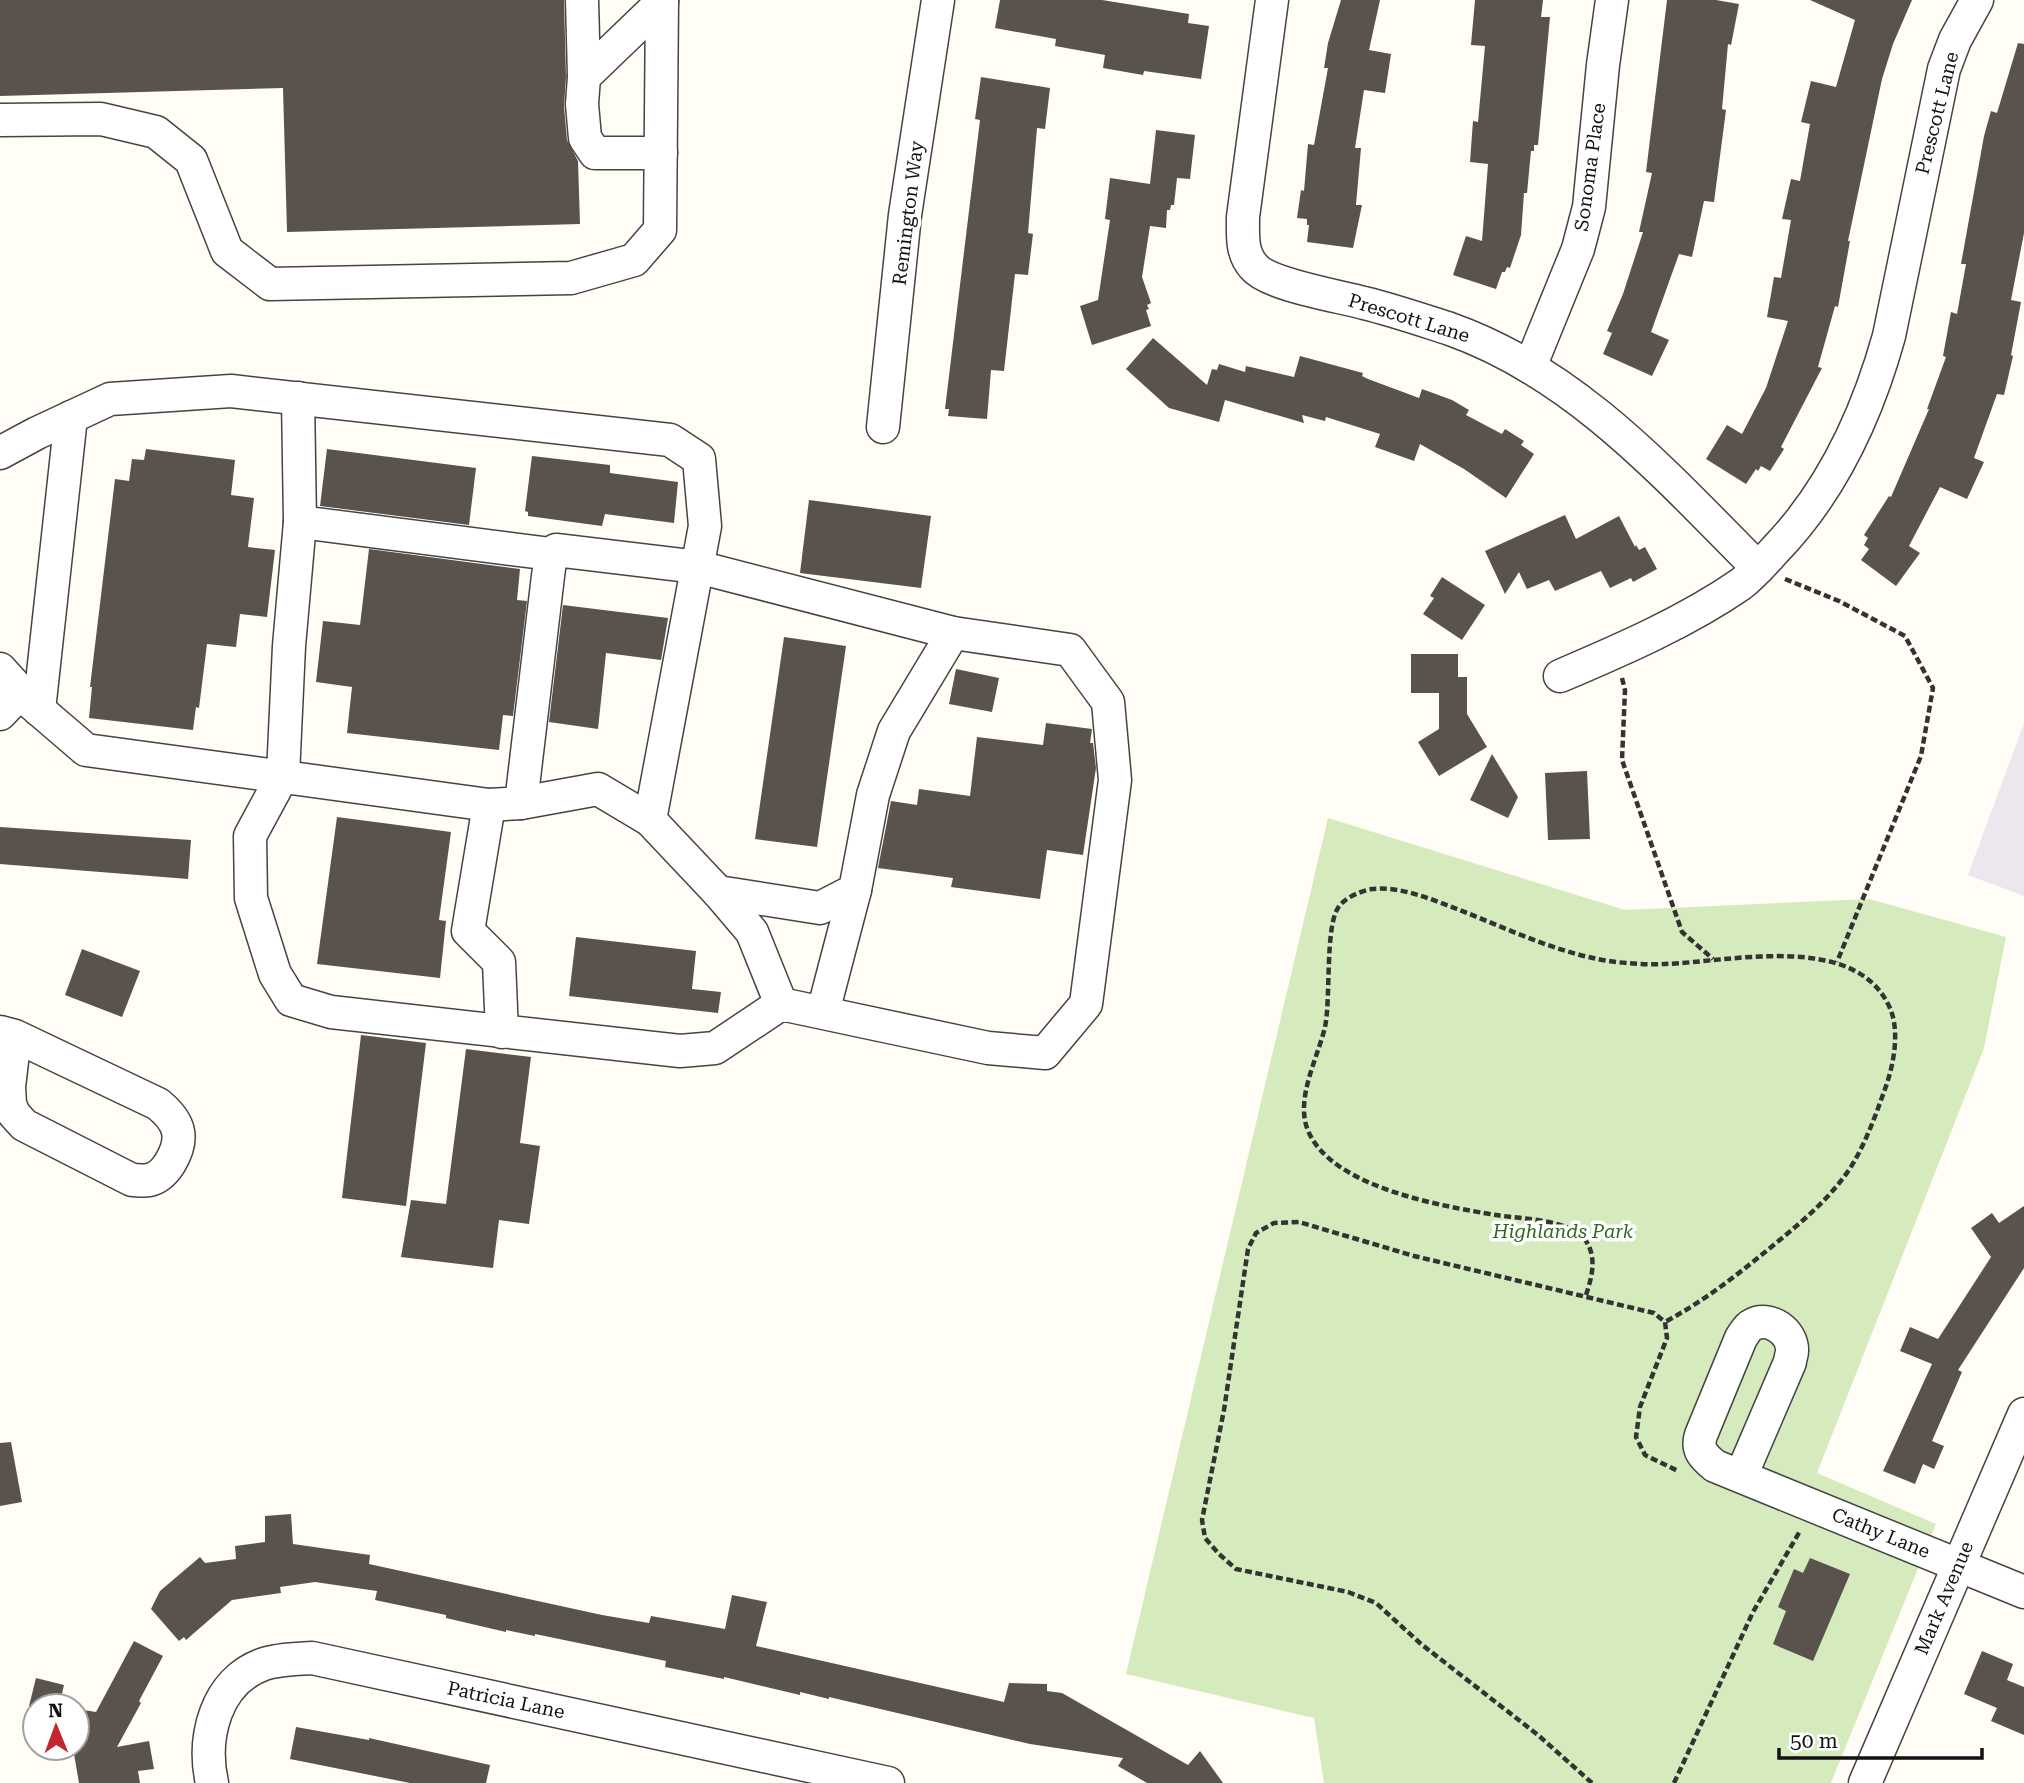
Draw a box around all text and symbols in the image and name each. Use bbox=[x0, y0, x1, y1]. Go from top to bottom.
street label: Prescott Lane bbox=[1911, 49, 1963, 177]
street label: Sonoma Place bbox=[1570, 101, 1610, 233]
street label: Remington Way bbox=[888, 139, 928, 286]
street label: Prescott Lane bbox=[1346, 289, 1472, 347]
park label: Highlands Park bbox=[1492, 1220, 1634, 1243]
street label: Cathy Lane bbox=[1829, 1503, 1933, 1563]
street label: Mark Avenue bbox=[1910, 1538, 1978, 1658]
street label: Patricia Lane bbox=[445, 1676, 567, 1724]
north arrow bbox=[21, 1692, 91, 1762]
text: N bbox=[48, 1699, 64, 1722]
scale bar bbox=[1779, 1716, 1982, 1760]
text: 50 m bbox=[1790, 1729, 1838, 1753]

